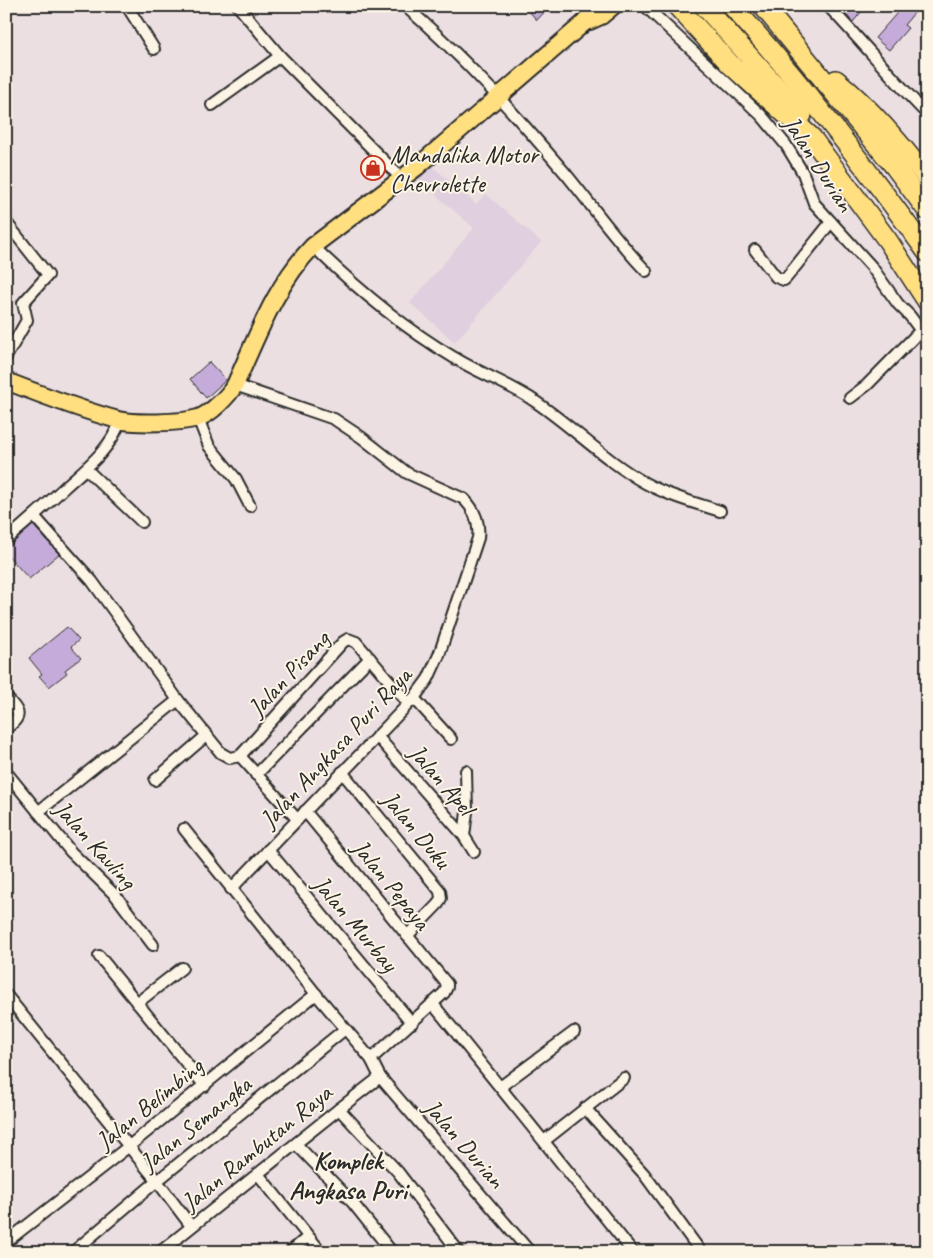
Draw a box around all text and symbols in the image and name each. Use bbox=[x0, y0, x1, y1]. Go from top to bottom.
street label: Jalan Durian bbox=[775, 108, 862, 218]
place label: Mandalika Motor Chevrolette bbox=[390, 139, 540, 200]
shop icon: Mandalika Motor Chevrolette bbox=[360, 155, 386, 181]
street label: Jalan Pisang bbox=[240, 622, 338, 724]
street label: Jalan Angkasa Puri Raya bbox=[252, 658, 420, 836]
street label: Jalan Apel bbox=[401, 737, 484, 826]
street label: Jalan Duku bbox=[374, 783, 459, 876]
street label: Jalan Kavling bbox=[46, 793, 145, 897]
street label: Jalan Pepaya bbox=[344, 832, 439, 938]
street label: Jalan Murbay bbox=[305, 868, 406, 980]
street label: Jalan Belimbing bbox=[89, 1050, 211, 1158]
street label: Jalan Semangka bbox=[133, 1068, 259, 1179]
street label: Jalan Rambutan Raya bbox=[174, 1076, 340, 1219]
street label: Jalan Durian bbox=[416, 1091, 512, 1196]
district label: Komplek Angkasa Puri bbox=[289, 1144, 411, 1207]

